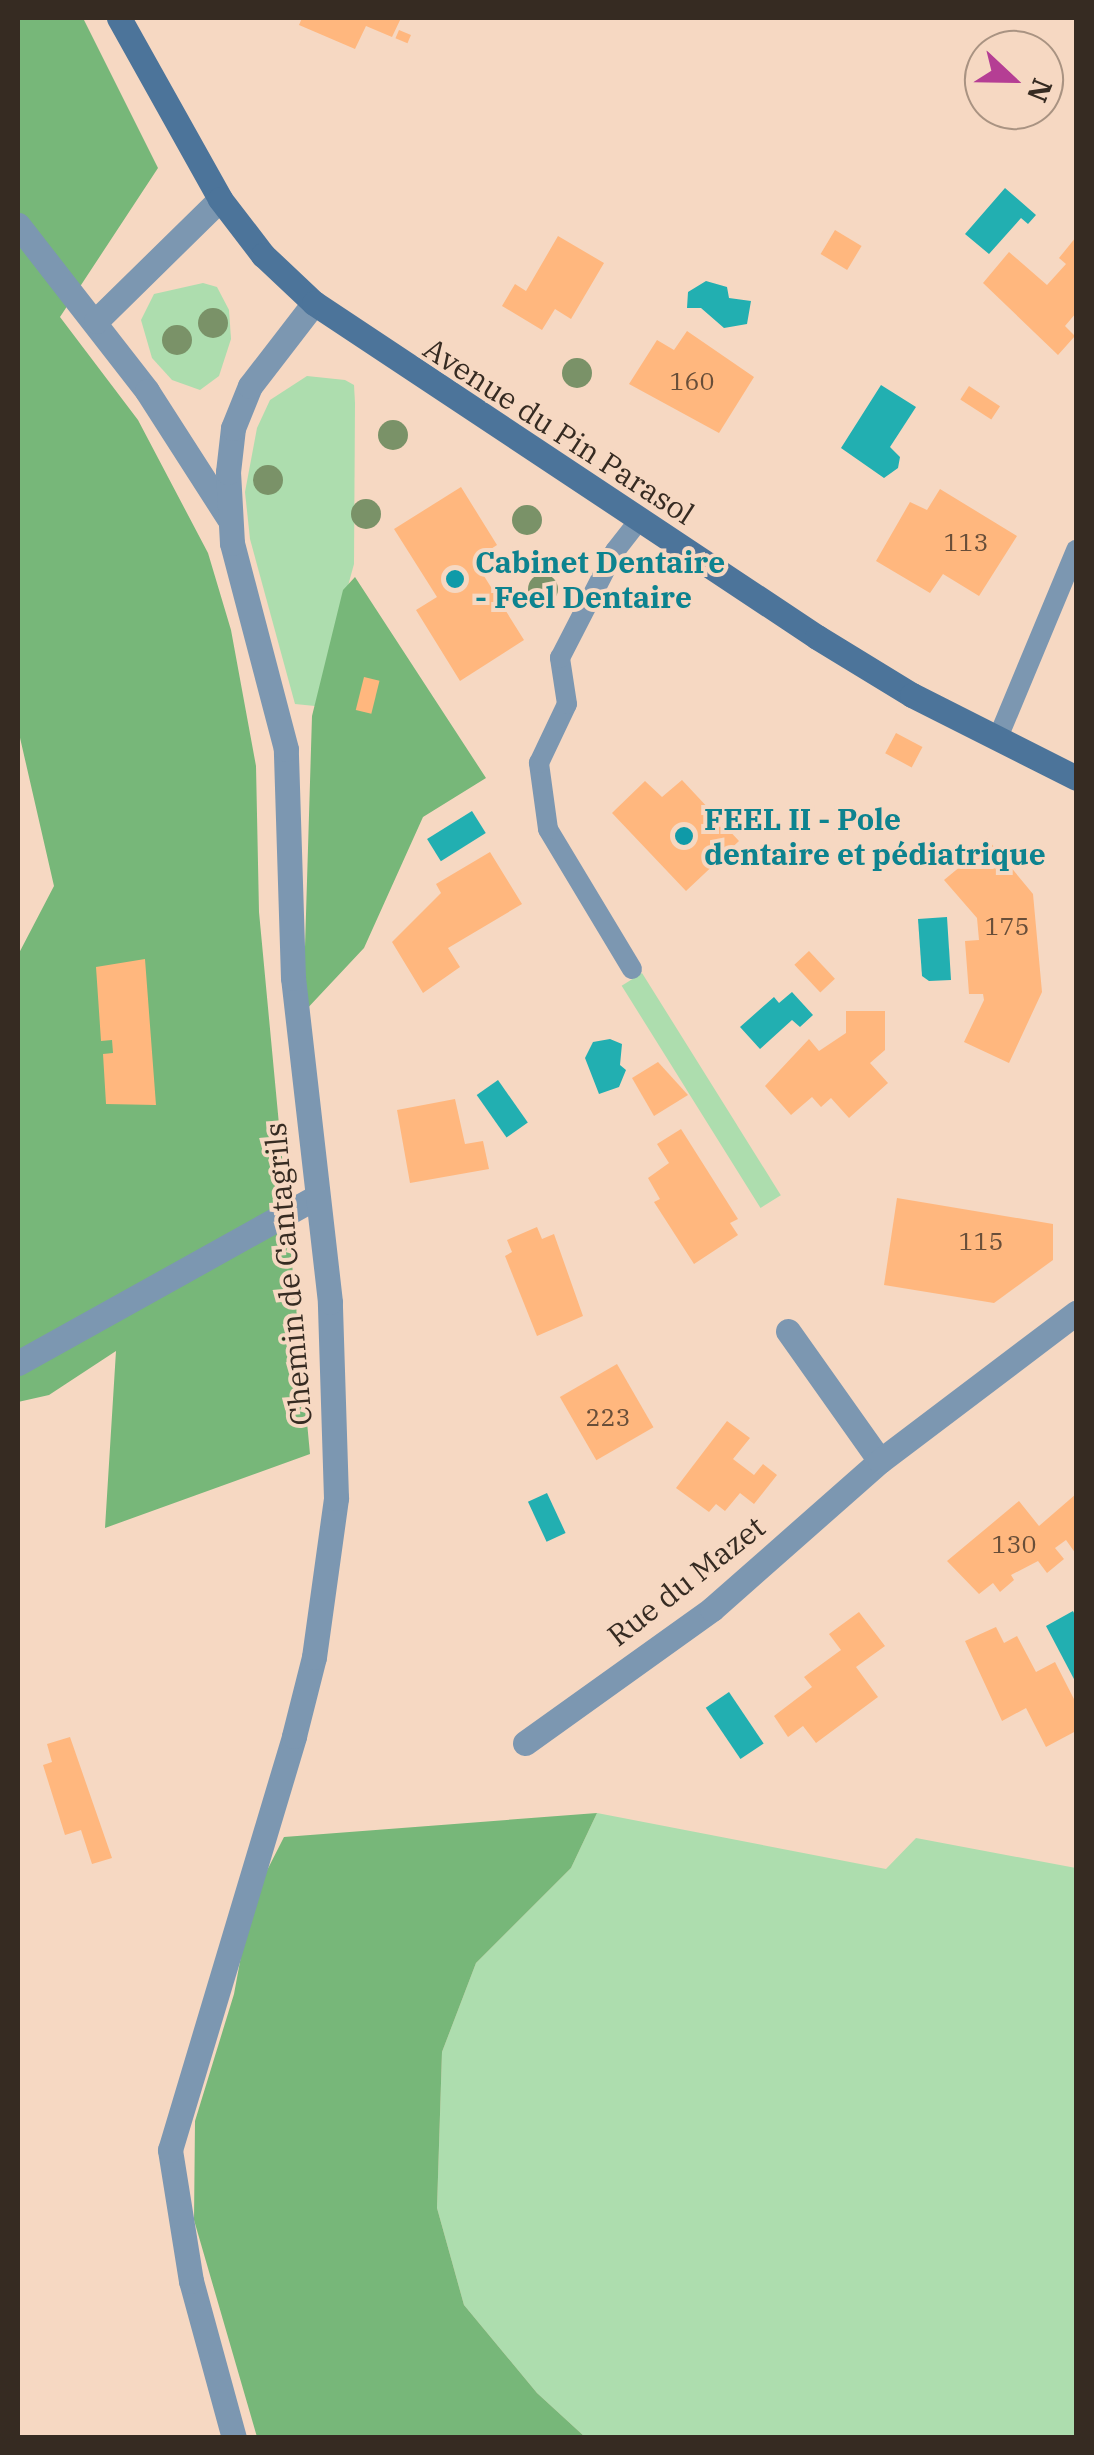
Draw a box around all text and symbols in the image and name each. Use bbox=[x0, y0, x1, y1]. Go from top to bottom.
north arrow bbox=[964, 30, 1064, 130]
text: N bbox=[1019, 73, 1062, 108]
street label: Avenue du Pin Parasol bbox=[417, 330, 701, 532]
house number: 160 bbox=[670, 366, 714, 396]
house number: 113 bbox=[944, 527, 988, 557]
place label: Cabinet Dentaire - Feel Dentaire bbox=[475, 544, 725, 614]
marker: Cabinet Dentaire - Feel Dentaire bbox=[444, 568, 466, 590]
place label: FEEL II - Pole dentaire et pédiatrique bbox=[704, 801, 1046, 872]
marker: FEEL II - Pole dentaire et pédiatrique bbox=[673, 825, 695, 847]
house number: 175 bbox=[985, 911, 1029, 941]
street label: Chemin de Cantagrils bbox=[257, 1121, 319, 1427]
house number: 115 bbox=[959, 1226, 1003, 1256]
house number: 223 bbox=[586, 1402, 630, 1432]
street label: Rue du Mazet bbox=[600, 1508, 772, 1654]
house number: 130 bbox=[992, 1529, 1036, 1559]

